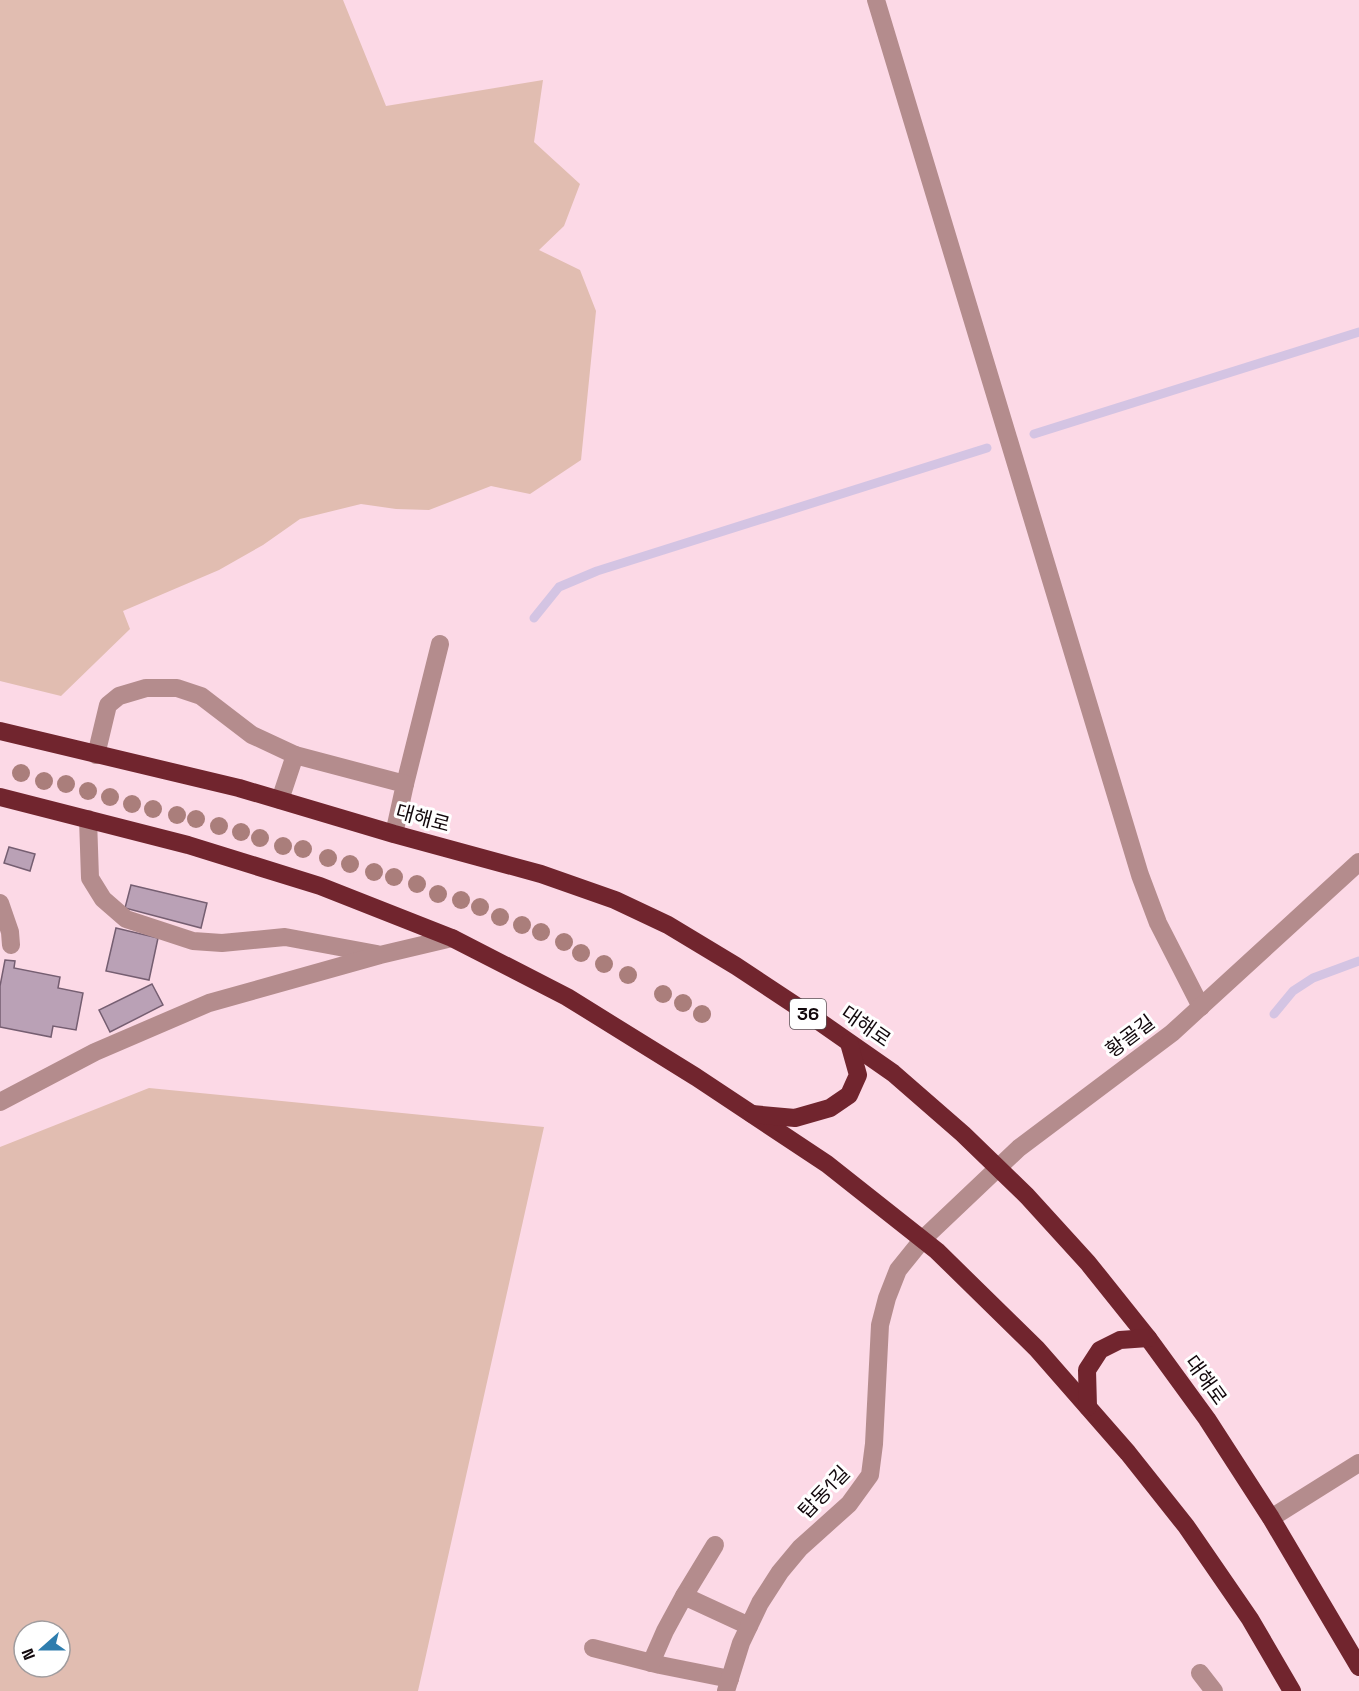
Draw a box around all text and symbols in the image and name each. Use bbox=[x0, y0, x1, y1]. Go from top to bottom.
street label: 대해로 bbox=[393, 798, 453, 838]
road number: 36 bbox=[790, 999, 826, 1029]
street label: 대해로 bbox=[836, 1000, 896, 1052]
street label: 황골길 bbox=[1100, 1009, 1160, 1063]
street label: 대해로 bbox=[1179, 1350, 1233, 1410]
street label: 탑동1길 bbox=[793, 1460, 855, 1524]
north arrow bbox=[12, 1619, 72, 1679]
text: N bbox=[17, 1645, 40, 1663]

